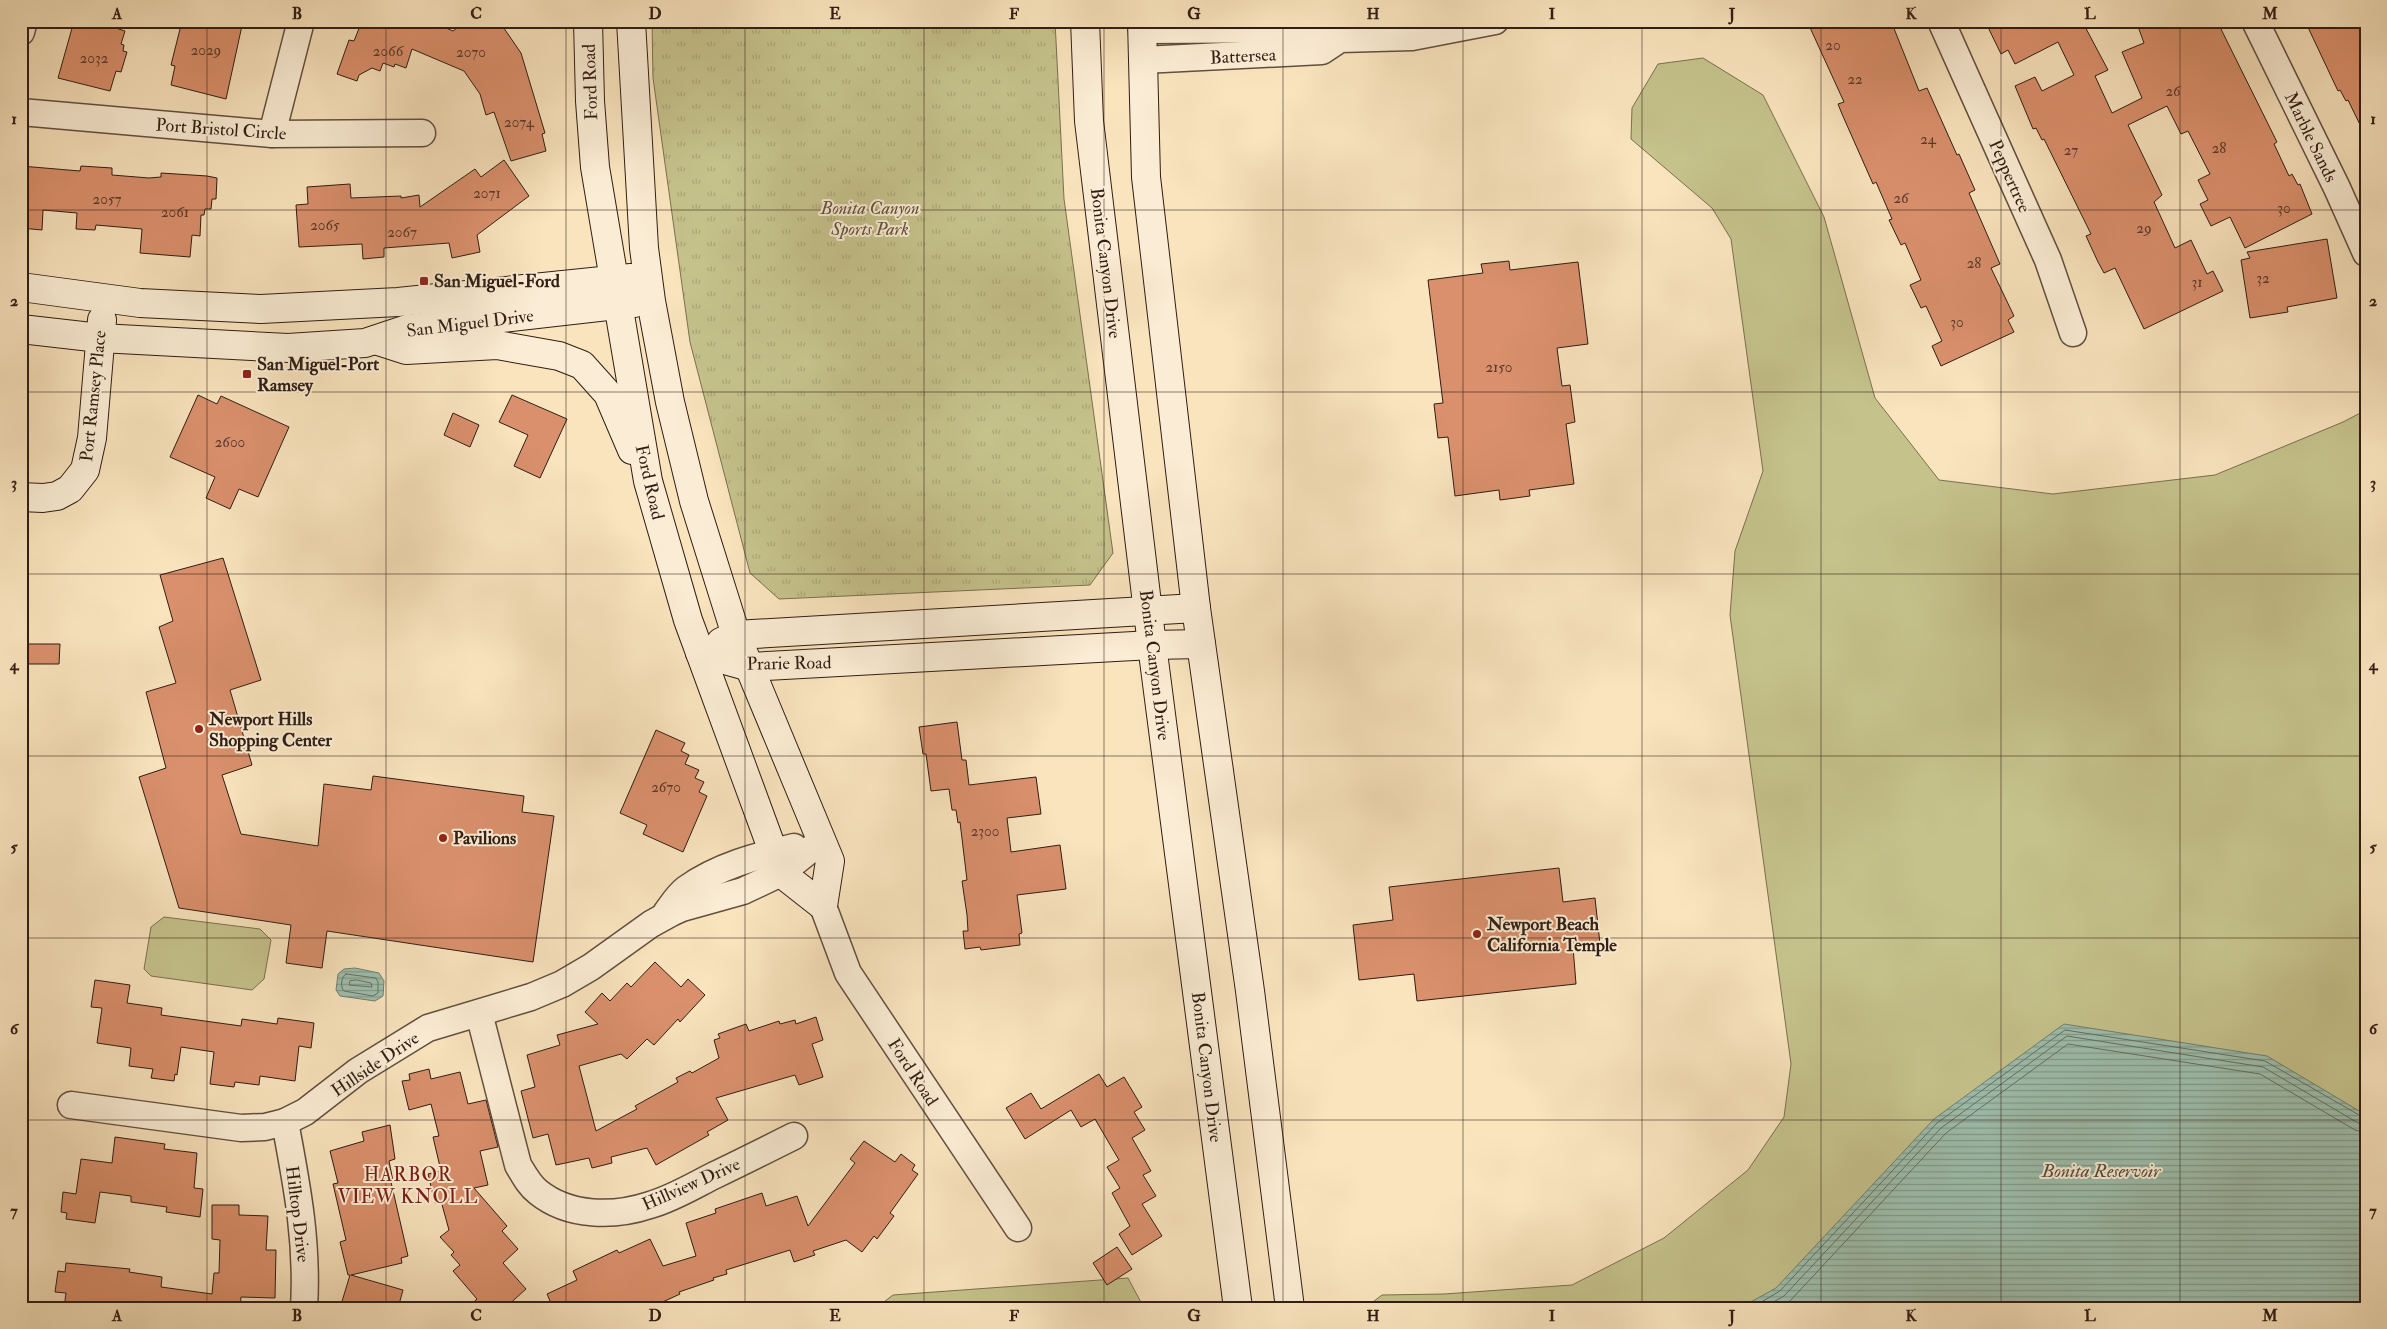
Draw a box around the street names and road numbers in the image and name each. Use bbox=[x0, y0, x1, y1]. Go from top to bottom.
street label: Ford Road bbox=[578, 43, 603, 121]
street label: Battersea bbox=[1209, 43, 1277, 70]
street label: Marble Sands bbox=[2279, 88, 2342, 186]
street label: Port Bristol Circle bbox=[155, 113, 288, 146]
street label: Peppertree bbox=[1983, 136, 2036, 217]
street label: Bonita Canyon Drive bbox=[1085, 186, 1126, 340]
street label: San Miguel Drive bbox=[405, 304, 536, 343]
street label: Port Ramsey Place bbox=[75, 329, 112, 463]
street label: Ford Road bbox=[630, 442, 669, 522]
street label: Bonita Canyon Drive bbox=[1134, 588, 1175, 742]
street label: Prarie Road bbox=[746, 651, 832, 676]
street label: Bonita Canyon Drive bbox=[1186, 990, 1227, 1144]
street label: Hillside Drive bbox=[327, 1026, 424, 1102]
street label: Ford Road bbox=[882, 1034, 943, 1111]
street label: Hillview Drive bbox=[639, 1152, 744, 1216]
street label: Hilltop Drive bbox=[280, 1164, 315, 1264]

